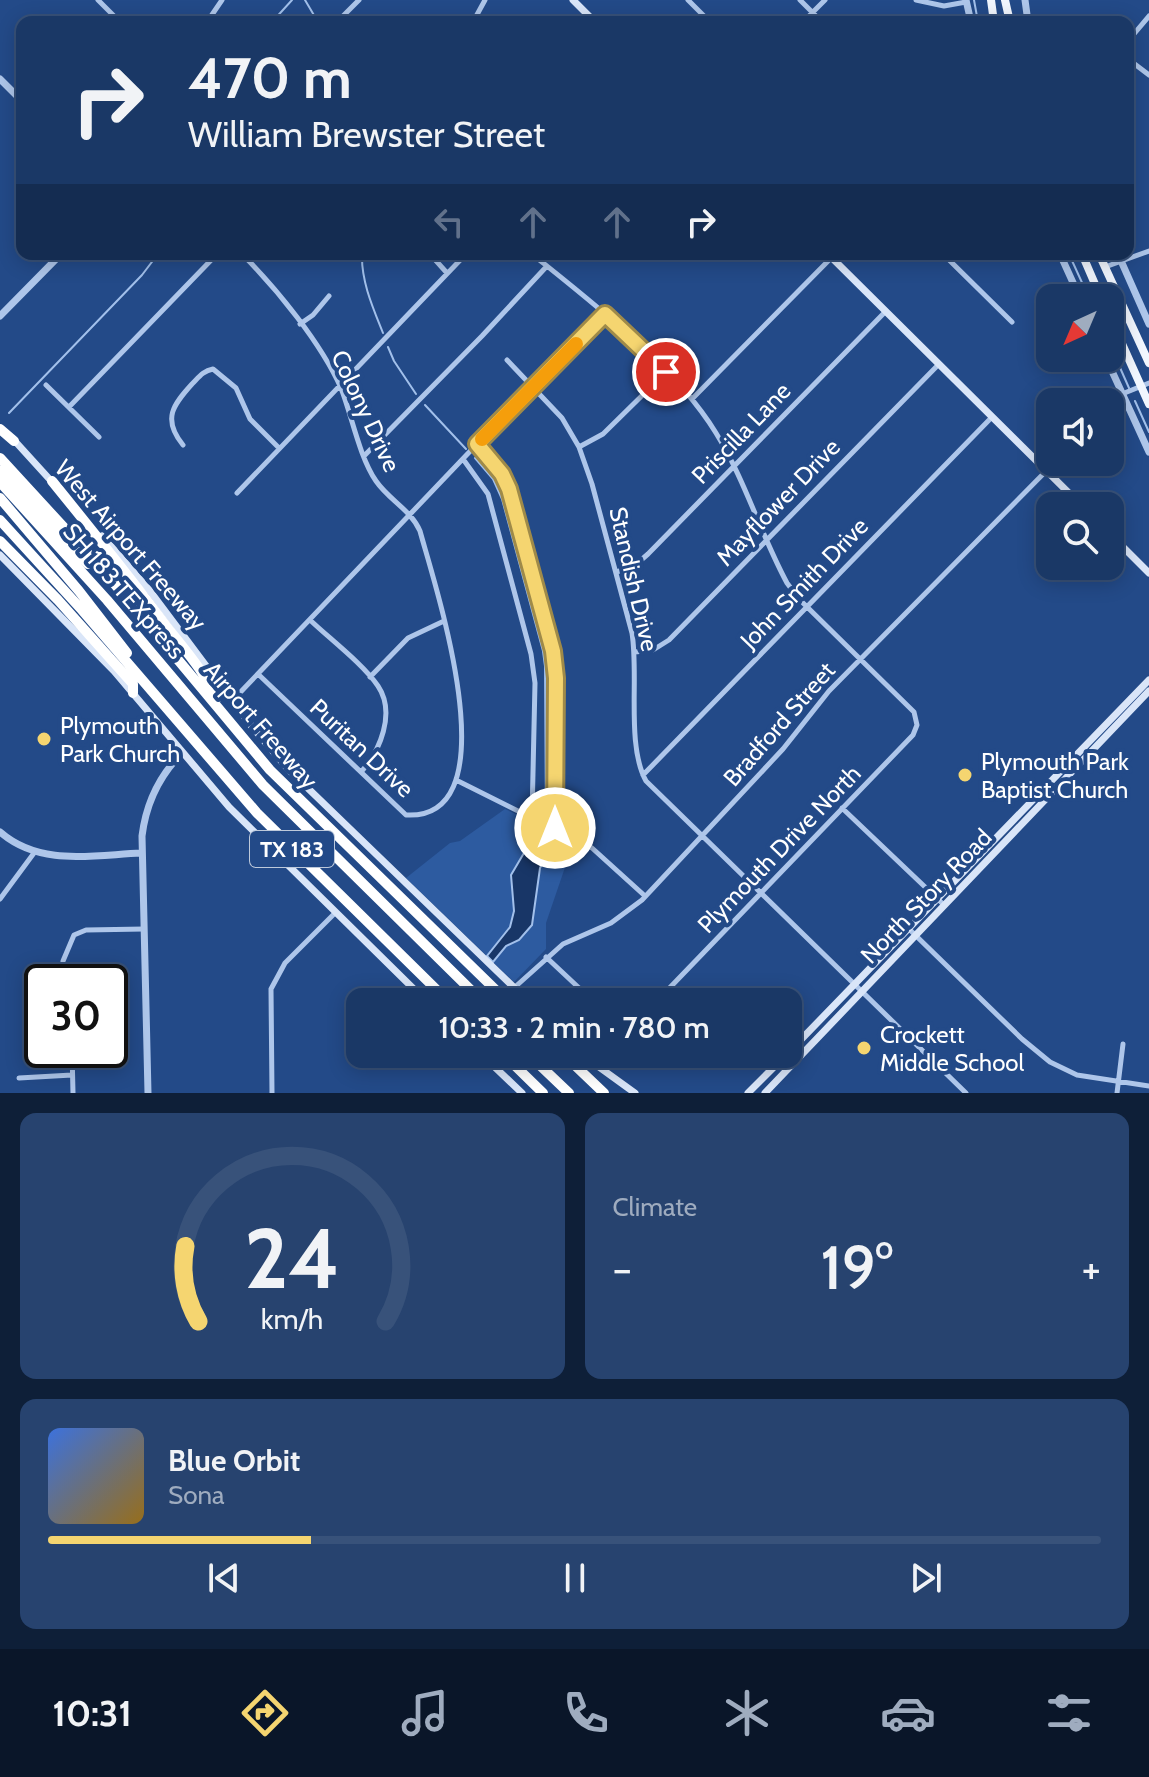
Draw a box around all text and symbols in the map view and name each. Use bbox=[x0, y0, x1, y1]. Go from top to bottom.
text: 470 m bbox=[188, 44, 352, 112]
icon: right bbox=[56, 48, 160, 152]
text: William Brewster Street bbox=[188, 112, 545, 156]
icon: left bbox=[427, 200, 471, 244]
icon: ahead bbox=[511, 200, 555, 244]
icon: ahead bbox=[595, 200, 639, 244]
icon: right bbox=[679, 200, 723, 244]
north arrow bbox=[1036, 284, 1124, 372]
map controls bbox=[1036, 284, 1124, 580]
pin bbox=[632, 338, 700, 406]
street label: Colony Drive bbox=[325, 346, 407, 476]
icon: arrive bbox=[644, 350, 688, 394]
street label: Priscilla Lane bbox=[686, 376, 796, 490]
button: sound bbox=[1036, 388, 1124, 476]
street label: Mayflower Drive bbox=[710, 432, 846, 572]
street label: West Airport Freeway bbox=[49, 454, 213, 636]
button: search bbox=[1036, 492, 1124, 580]
street label: Standish Drive bbox=[603, 504, 665, 654]
street label: John Smith Drive bbox=[733, 511, 874, 655]
street label: SH 183 TEXpress bbox=[57, 517, 191, 665]
street label: Airport Freeway bbox=[198, 656, 324, 794]
street label: Bradford Street bbox=[717, 656, 841, 792]
street label: Puritan Drive bbox=[304, 693, 420, 803]
place label: Plymouth Park Church bbox=[60, 711, 180, 768]
marker: Plymouth Park Church bbox=[35, 730, 53, 748]
place label: Plymouth Park Baptist Church bbox=[981, 747, 1129, 804]
street label: Plymouth Drive North bbox=[691, 759, 867, 939]
marker: Plymouth Park Baptist Church bbox=[956, 766, 974, 784]
position arrow bbox=[513, 786, 597, 870]
street label: North Story Road bbox=[854, 823, 998, 969]
road number: TX 183 bbox=[250, 831, 334, 867]
speed limit sign: 30 bbox=[24, 964, 128, 1068]
text: 10:33 · 2 min · 780 m bbox=[438, 1009, 710, 1046]
place label: Crockett Middle School bbox=[880, 1020, 1025, 1077]
marker: Crockett Middle School bbox=[855, 1039, 873, 1057]
text: Climate bbox=[613, 1191, 697, 1223]
text: 24 bbox=[244, 1208, 340, 1309]
text: 19° bbox=[821, 1231, 893, 1304]
text: − bbox=[613, 1242, 632, 1295]
text: + bbox=[1082, 1242, 1101, 1295]
text: km/h bbox=[261, 1301, 324, 1336]
text: Blue Orbit bbox=[168, 1442, 300, 1479]
text: Sona bbox=[168, 1479, 225, 1511]
icon: previous bbox=[202, 1556, 246, 1600]
icon: pause bbox=[553, 1556, 597, 1600]
icon: next bbox=[904, 1556, 948, 1600]
icon: directions bbox=[237, 1685, 293, 1741]
icon: music bbox=[397, 1685, 453, 1741]
icon: phone bbox=[558, 1685, 614, 1741]
icon: climate bbox=[719, 1685, 775, 1741]
icon: car bbox=[880, 1685, 936, 1741]
icon: filters bbox=[1041, 1685, 1097, 1741]
text: 10:31 bbox=[52, 1691, 132, 1735]

